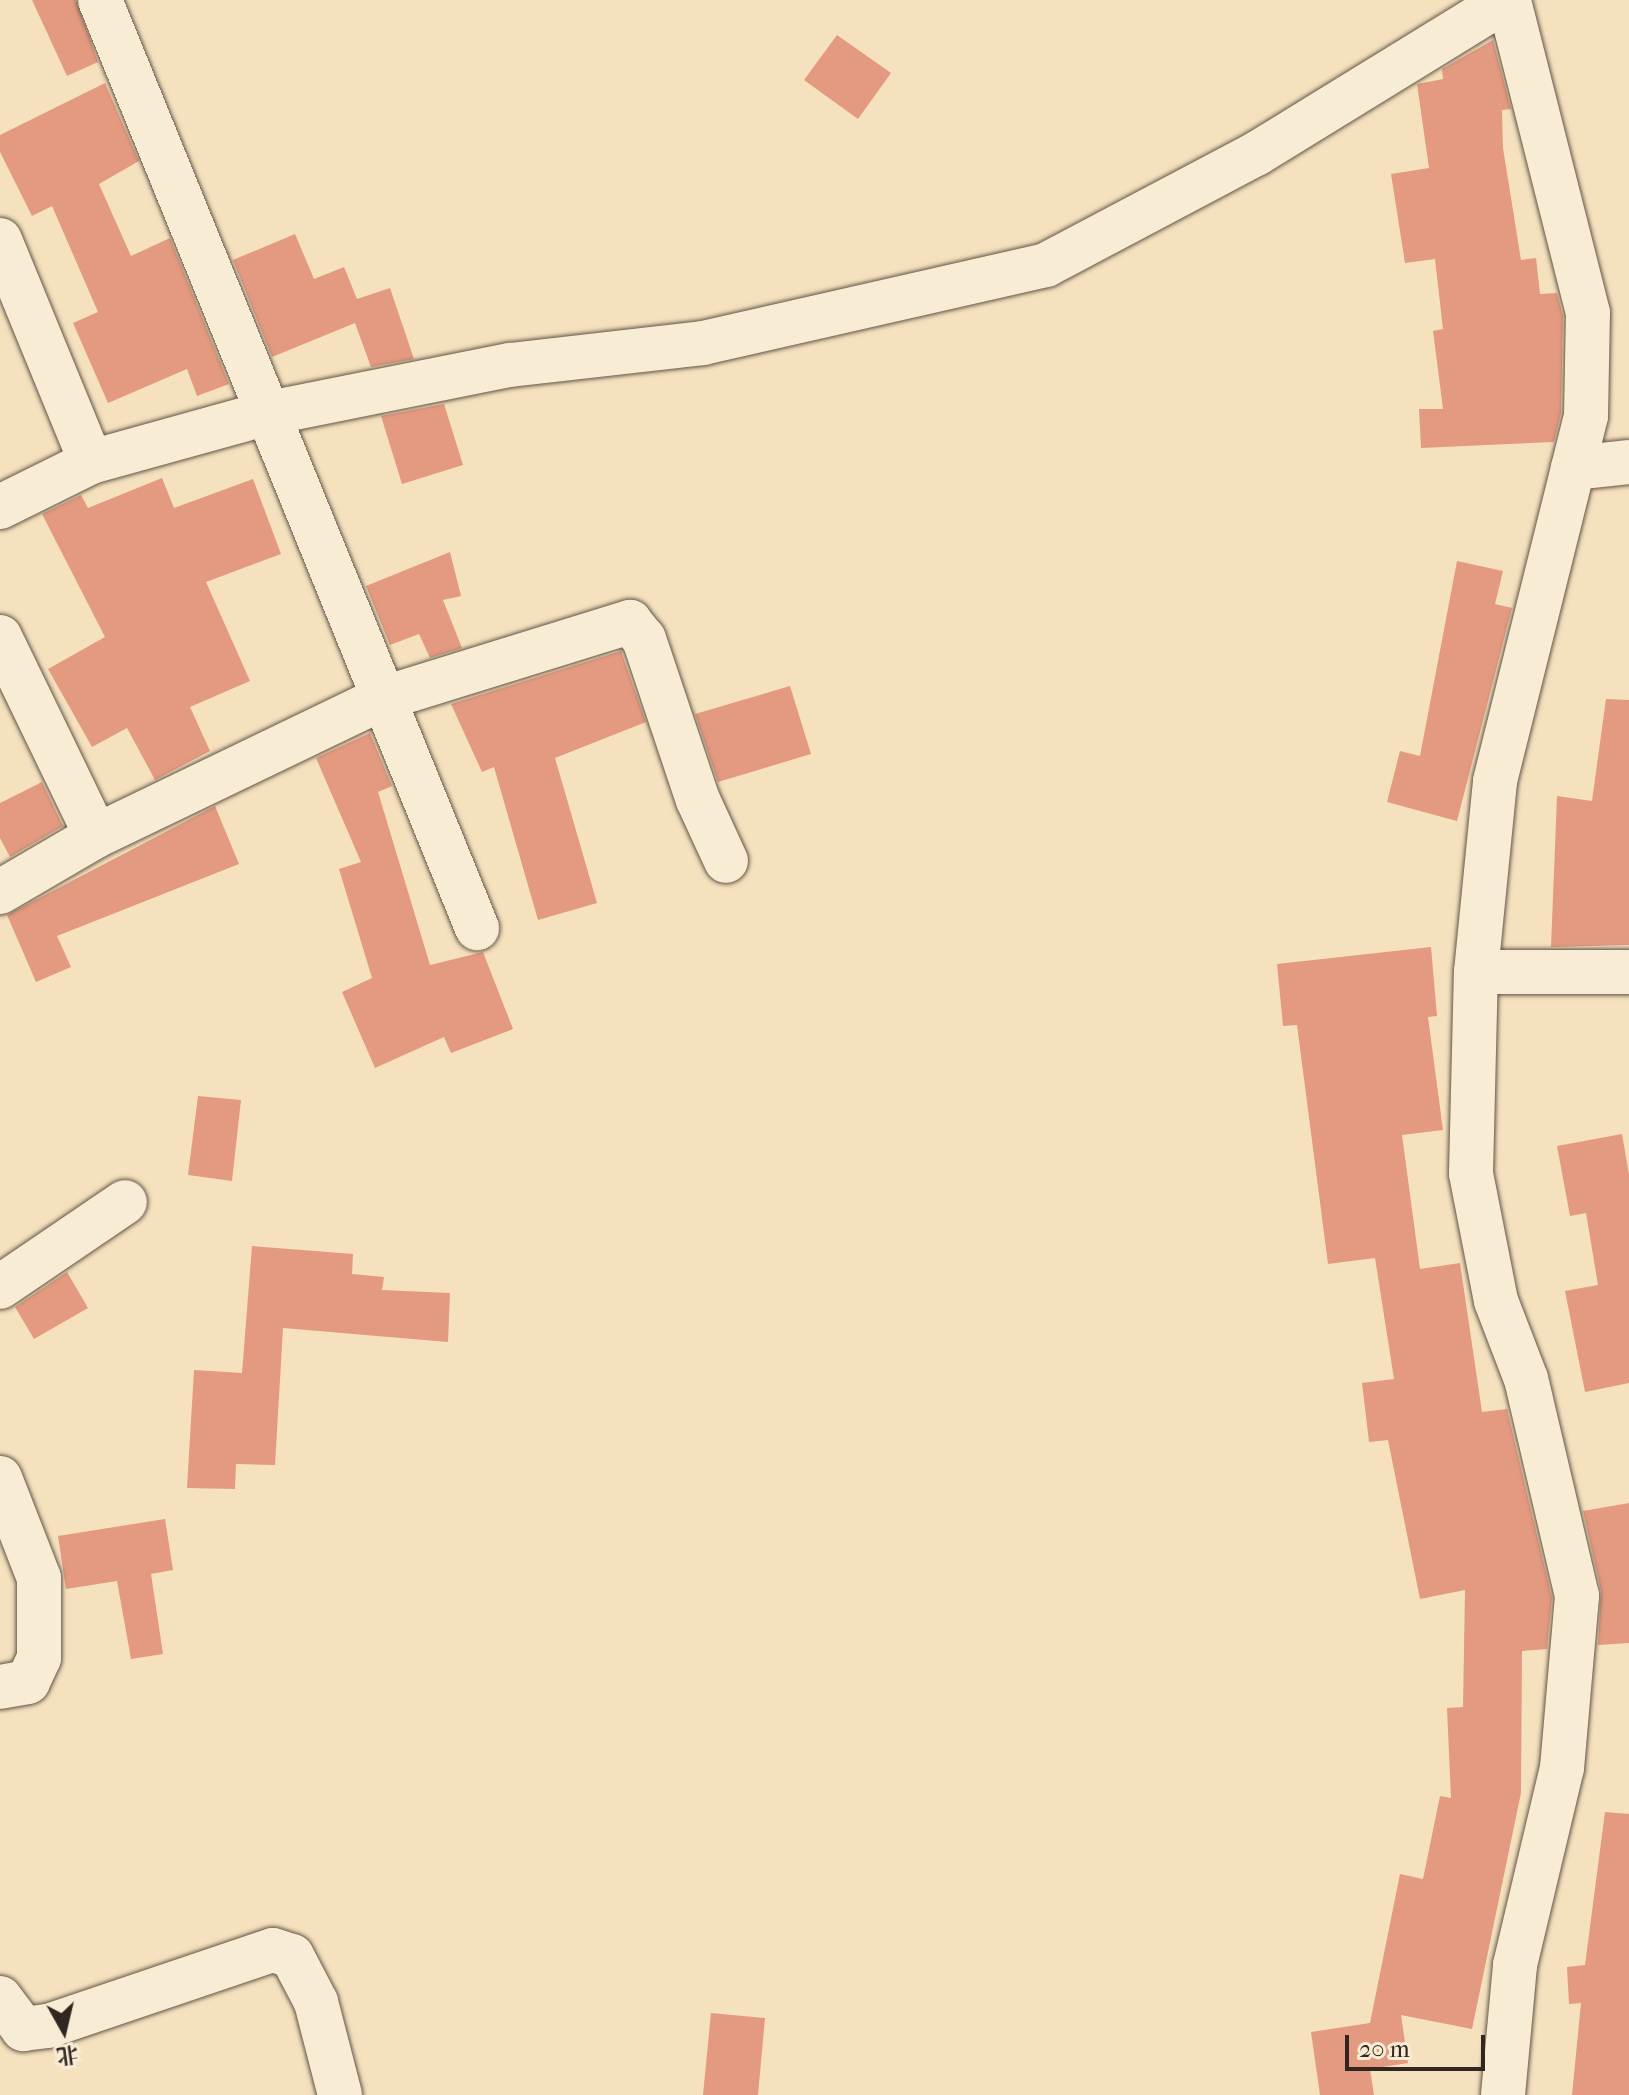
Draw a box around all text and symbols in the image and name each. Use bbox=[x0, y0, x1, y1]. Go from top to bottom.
north arrow bbox=[24, 1991, 104, 2071]
scale bar bbox=[1349, 2019, 1489, 2069]
text: 20 m bbox=[1359, 2035, 1410, 2063]
text: 北 bbox=[55, 2040, 80, 2069]

